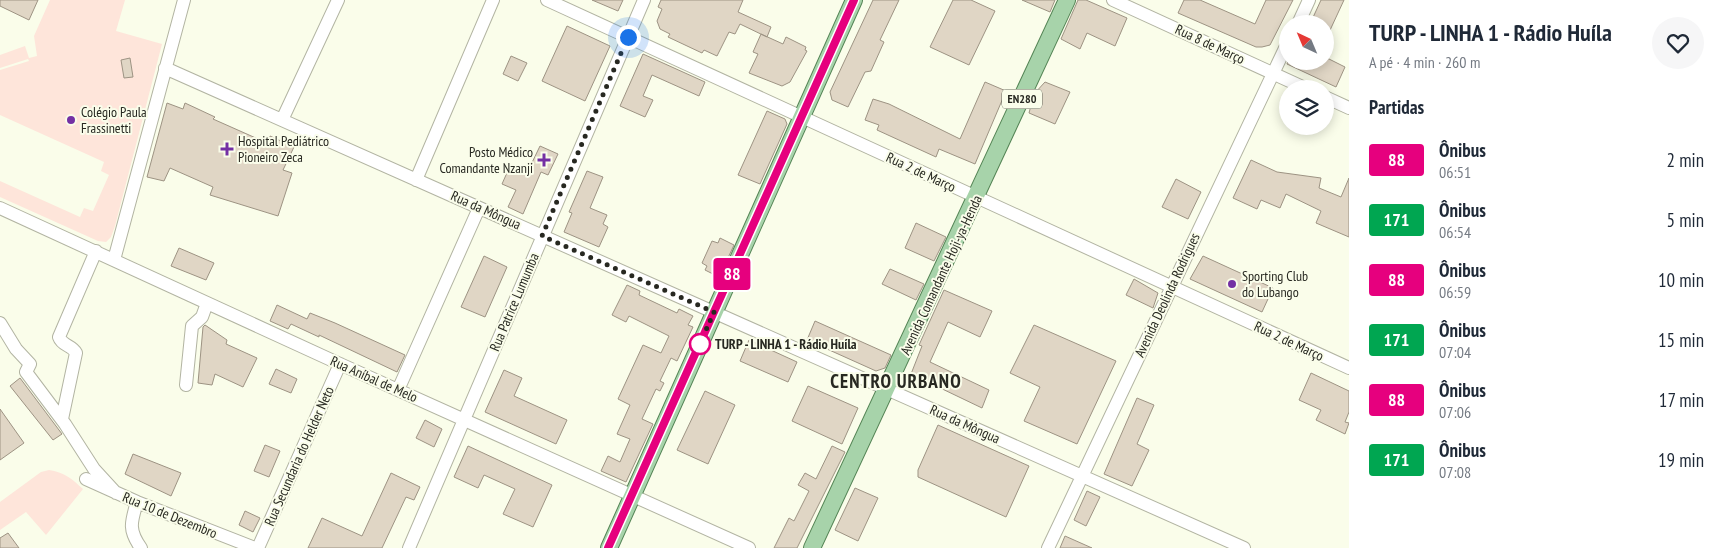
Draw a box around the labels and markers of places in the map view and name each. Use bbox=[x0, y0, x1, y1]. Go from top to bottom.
place label: Colégio Paula Frassinetti bbox=[81, 103, 147, 137]
marker: Colégio Paula Frassinetti bbox=[65, 114, 77, 126]
place label: Hospital Pediátrico Pioneiro Zeca bbox=[238, 132, 329, 166]
marker: Hospital Pediátrico Pioneiro Zeca bbox=[220, 142, 234, 156]
place label: Posto Médico Comandante Nzanji bbox=[439, 143, 533, 177]
marker: Posto Médico Comandante Nzanji bbox=[537, 153, 551, 167]
place label: Sporting Club do Lubango bbox=[1242, 267, 1308, 301]
marker: Sporting Club do Lubango bbox=[1226, 278, 1238, 290]
marker: TURP - LINHA 1 - Rádio Huíla bbox=[689, 333, 711, 355]
place label: TURP - LINHA 1 - Rádio Huíla bbox=[715, 335, 857, 353]

